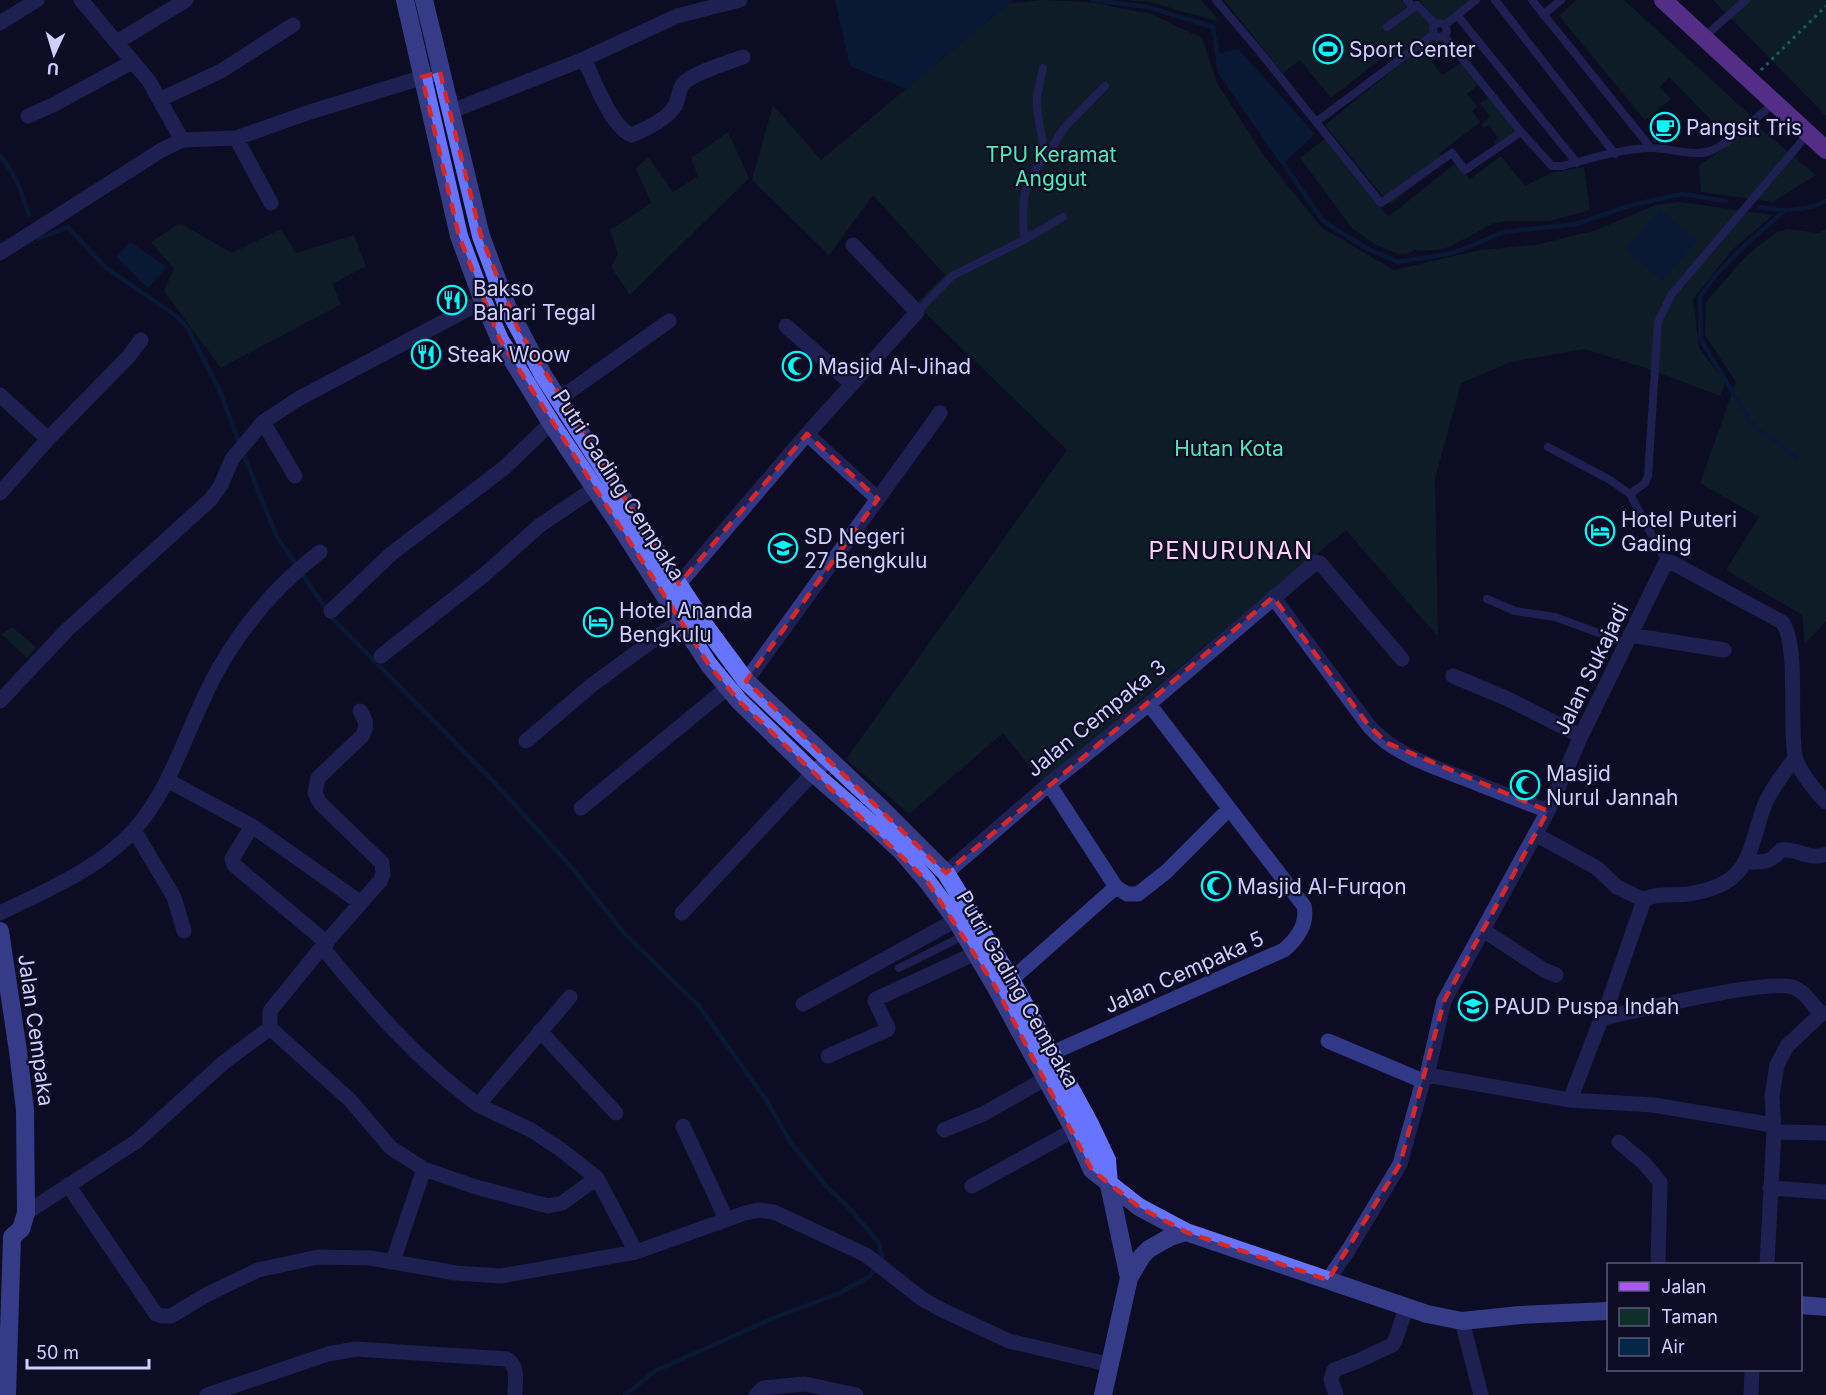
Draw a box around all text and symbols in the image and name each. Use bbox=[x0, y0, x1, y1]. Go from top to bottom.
north arrow bbox=[24, 24, 84, 84]
sports icon: Sport Center bbox=[1312, 33, 1344, 65]
place label: Sport Center bbox=[1349, 37, 1476, 62]
text: U bbox=[46, 59, 59, 79]
cafe icon: Pangsit Tris bbox=[1649, 111, 1681, 143]
place label: Pangsit Tris bbox=[1686, 115, 1802, 140]
park label: TPU Keramat Anggut bbox=[986, 142, 1117, 191]
place label: Bakso Bahari Tegal bbox=[473, 276, 596, 325]
restaurant icon: Bakso Bahari Tegal bbox=[436, 284, 468, 316]
restaurant icon: Steak Woow bbox=[410, 338, 442, 370]
place label: Steak Woow bbox=[447, 342, 570, 367]
mosque icon: Masjid Al-Jihad bbox=[781, 350, 813, 382]
place label: Masjid Al-Jihad bbox=[818, 354, 971, 379]
street label: Putri Gading Cempaka bbox=[548, 385, 690, 585]
park label: Hutan Kota bbox=[1174, 436, 1284, 461]
place label: Hotel Puteri Gading bbox=[1621, 507, 1737, 556]
hotel icon: Hotel Puteri Gading bbox=[1584, 515, 1616, 547]
place label: SD Negeri 27 Bengkulu bbox=[804, 524, 927, 573]
school or university icon: SD Negeri 27 Bengkulu bbox=[767, 532, 799, 564]
district label: PENURUNAN bbox=[1148, 536, 1314, 565]
place label: Hotel Ananda Bengkulu bbox=[619, 598, 753, 647]
street label: Jalan Sukajadi bbox=[1548, 599, 1634, 739]
hotel icon: Hotel Ananda Bengkulu bbox=[582, 606, 614, 638]
street label: Jalan Cempaka 3 bbox=[1021, 654, 1171, 782]
place label: Masjid Nurul Jannah bbox=[1546, 761, 1678, 810]
mosque icon: Masjid Nurul Jannah bbox=[1509, 769, 1541, 801]
mosque icon: Masjid Al-Furqon bbox=[1200, 870, 1232, 902]
place label: Masjid Al-Furqon bbox=[1237, 874, 1407, 899]
street label: Putri Gading Cempaka bbox=[952, 886, 1084, 1092]
street label: Jalan Cempaka 5 bbox=[1100, 926, 1268, 1018]
street label: Jalan Cempaka bbox=[13, 952, 59, 1108]
school or university icon: PAUD Puspa Indah bbox=[1457, 990, 1489, 1022]
place label: PAUD Puspa Indah bbox=[1494, 994, 1679, 1019]
legend bbox=[1607, 1263, 1802, 1371]
text: Jalan bbox=[1661, 1276, 1706, 1297]
text: Taman bbox=[1661, 1306, 1718, 1327]
scale bar bbox=[27, 1332, 148, 1370]
text: Air bbox=[1661, 1336, 1685, 1357]
text: 50 m bbox=[36, 1342, 79, 1363]

